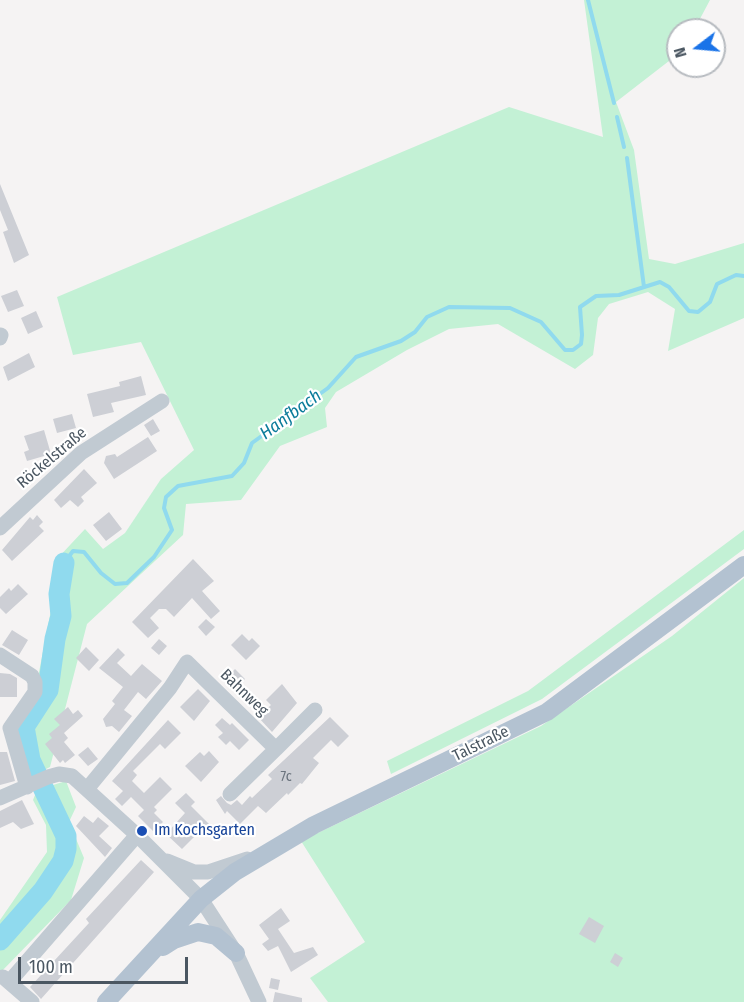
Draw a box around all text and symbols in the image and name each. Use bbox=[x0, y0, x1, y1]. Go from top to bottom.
north arrow bbox=[666, 18, 726, 78]
text: N bbox=[670, 45, 691, 60]
water label: Hanfbach bbox=[256, 385, 326, 445]
street label: Röckelstraße bbox=[13, 423, 91, 493]
street label: Bahnweg bbox=[216, 665, 272, 721]
street label: Talstraße bbox=[450, 722, 512, 766]
house number: 7c bbox=[280, 769, 292, 785]
place label: Im Kochsgarten bbox=[154, 821, 255, 841]
marker: Im Kochsgarten bbox=[135, 824, 149, 838]
scale bar bbox=[21, 945, 190, 983]
text: 100 m bbox=[29, 956, 73, 978]

